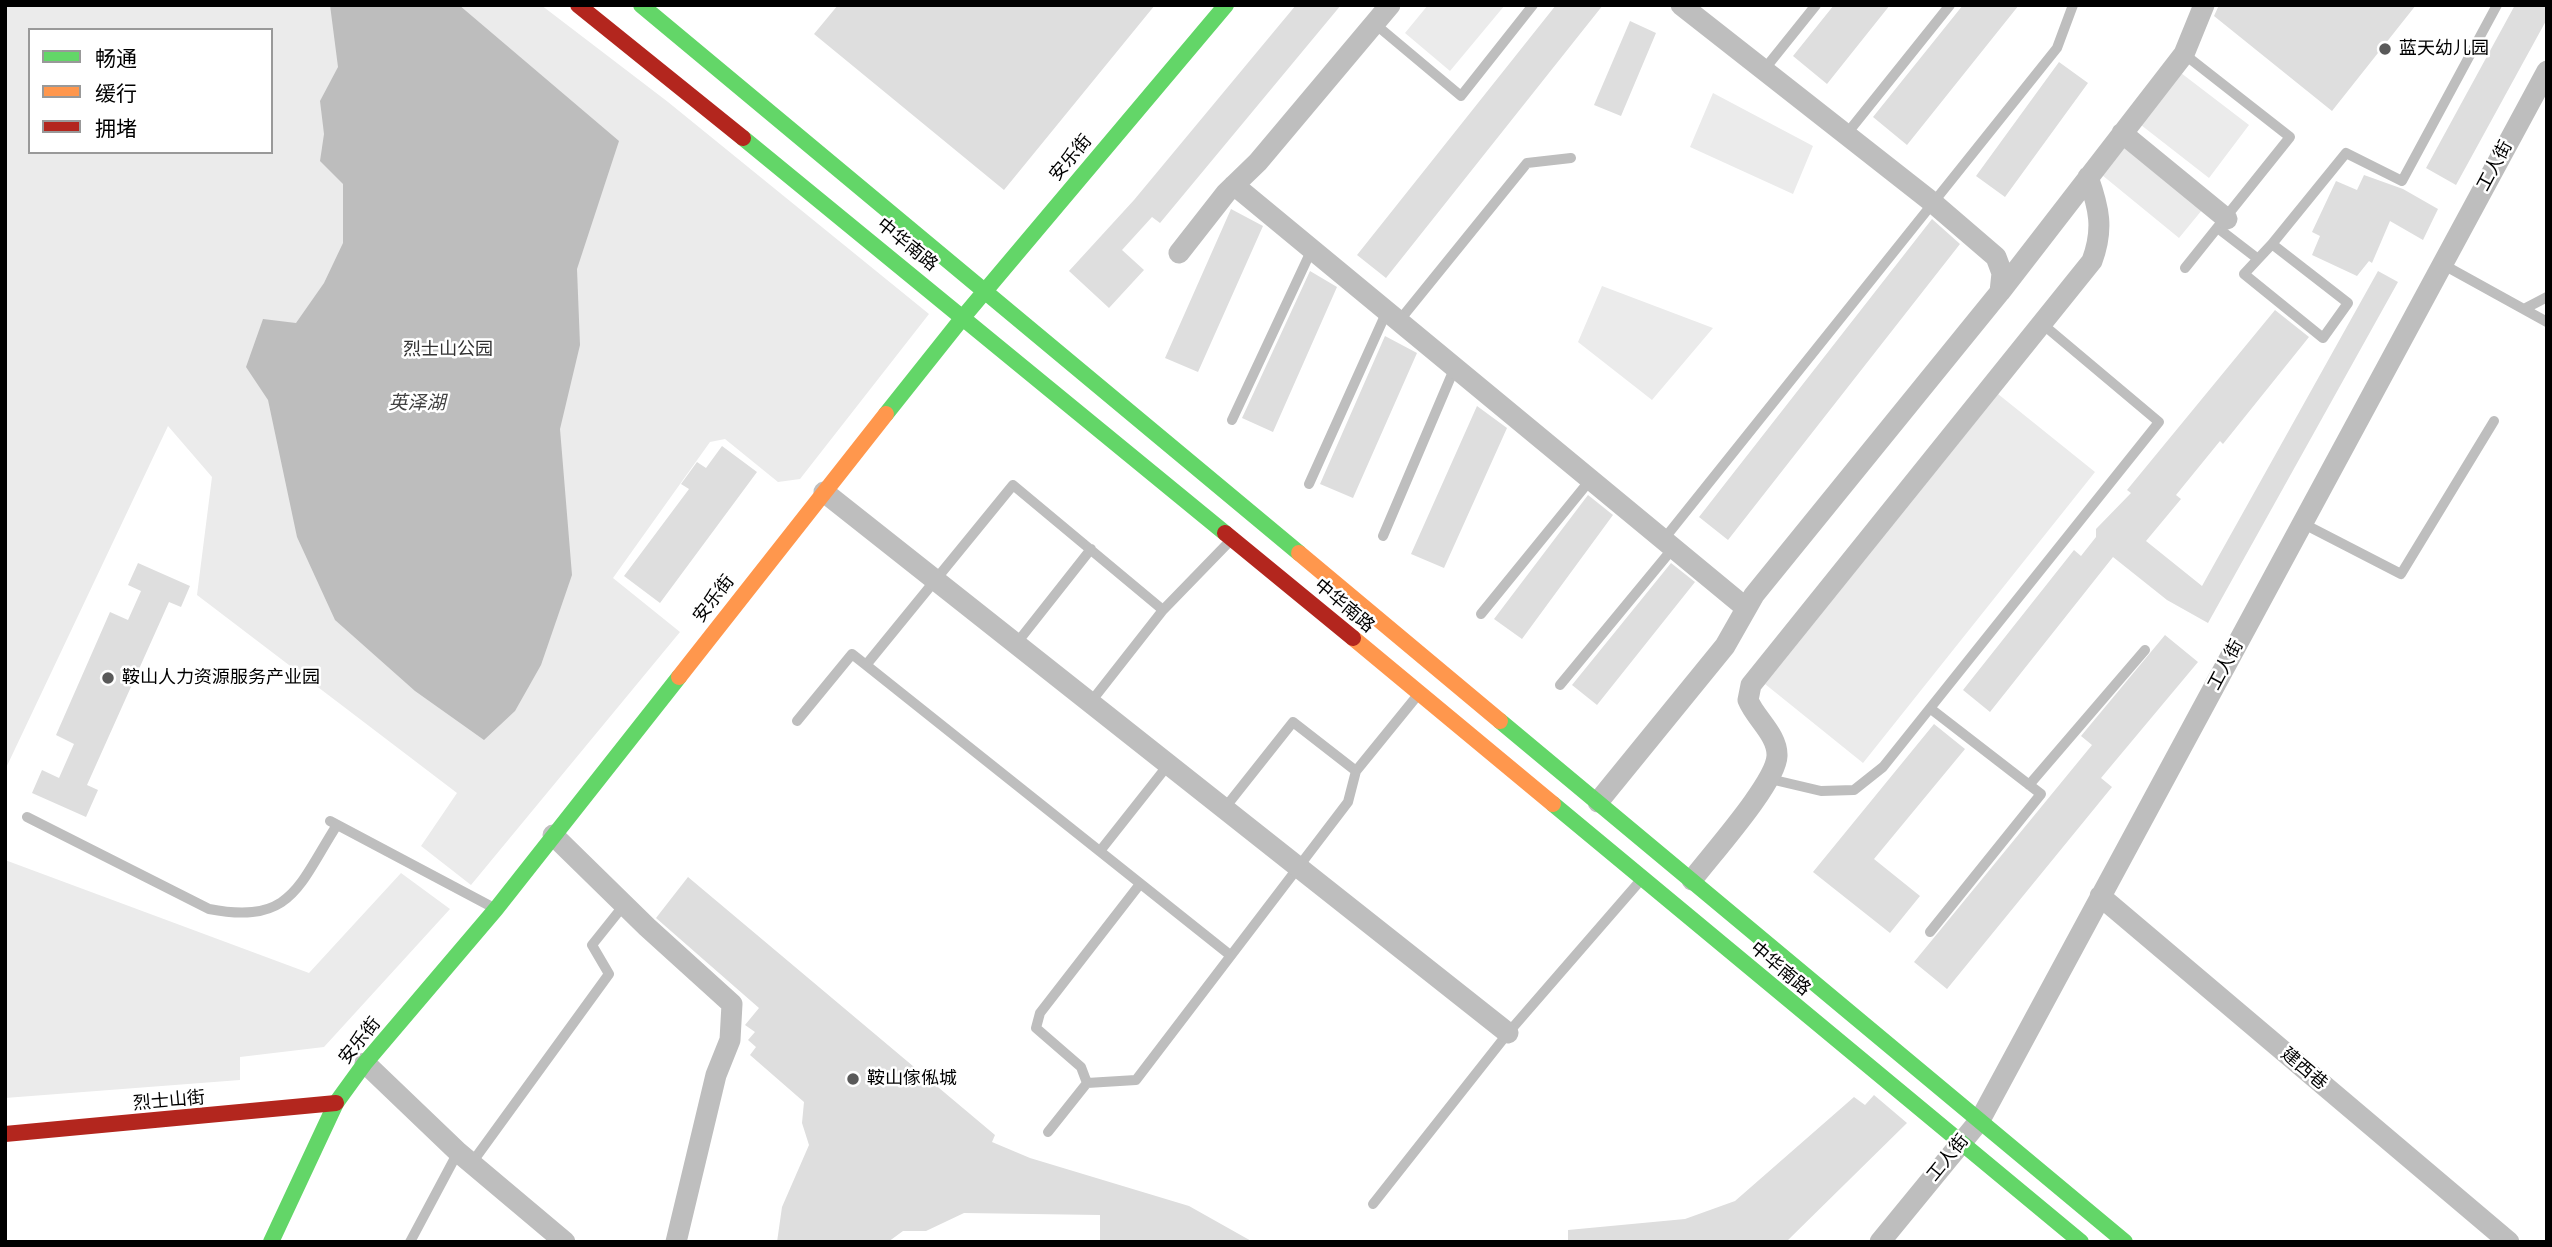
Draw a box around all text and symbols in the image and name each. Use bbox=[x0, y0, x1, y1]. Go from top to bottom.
legend bbox=[28, 28, 273, 154]
place label: 蓝天幼儿园 bbox=[2399, 38, 2489, 60]
marker: 蓝天幼儿园 bbox=[2377, 41, 2393, 57]
text: 畅通 bbox=[95, 44, 137, 72]
text: 缓行 bbox=[95, 79, 137, 107]
text: 拥堵 bbox=[95, 114, 137, 142]
street label: 安乐街 bbox=[1045, 130, 1097, 186]
street label: 工人街 bbox=[2473, 137, 2517, 195]
street label: 中华南路 bbox=[872, 214, 942, 276]
park label: 烈士山公园 bbox=[403, 339, 493, 361]
water label: 英泽湖 bbox=[389, 393, 445, 415]
street label: 安乐街 bbox=[689, 571, 739, 627]
street label: 中华南路 bbox=[1309, 575, 1379, 637]
street label: 工人街 bbox=[2204, 636, 2248, 694]
place label: 鞍山人力资源服务产业园 bbox=[122, 667, 320, 689]
marker: 鞍山人力资源服务产业园 bbox=[100, 670, 116, 686]
street label: 中华南路 bbox=[1745, 938, 1815, 1000]
street label: 安乐街 bbox=[335, 1013, 385, 1069]
street label: 建西巷 bbox=[2276, 1043, 2332, 1095]
place label: 鞍山傢俬城 bbox=[867, 1068, 957, 1090]
marker: 鞍山傢俬城 bbox=[845, 1071, 861, 1087]
street label: 烈士山街 bbox=[132, 1087, 206, 1115]
street label: 工人街 bbox=[1923, 1130, 1973, 1186]

